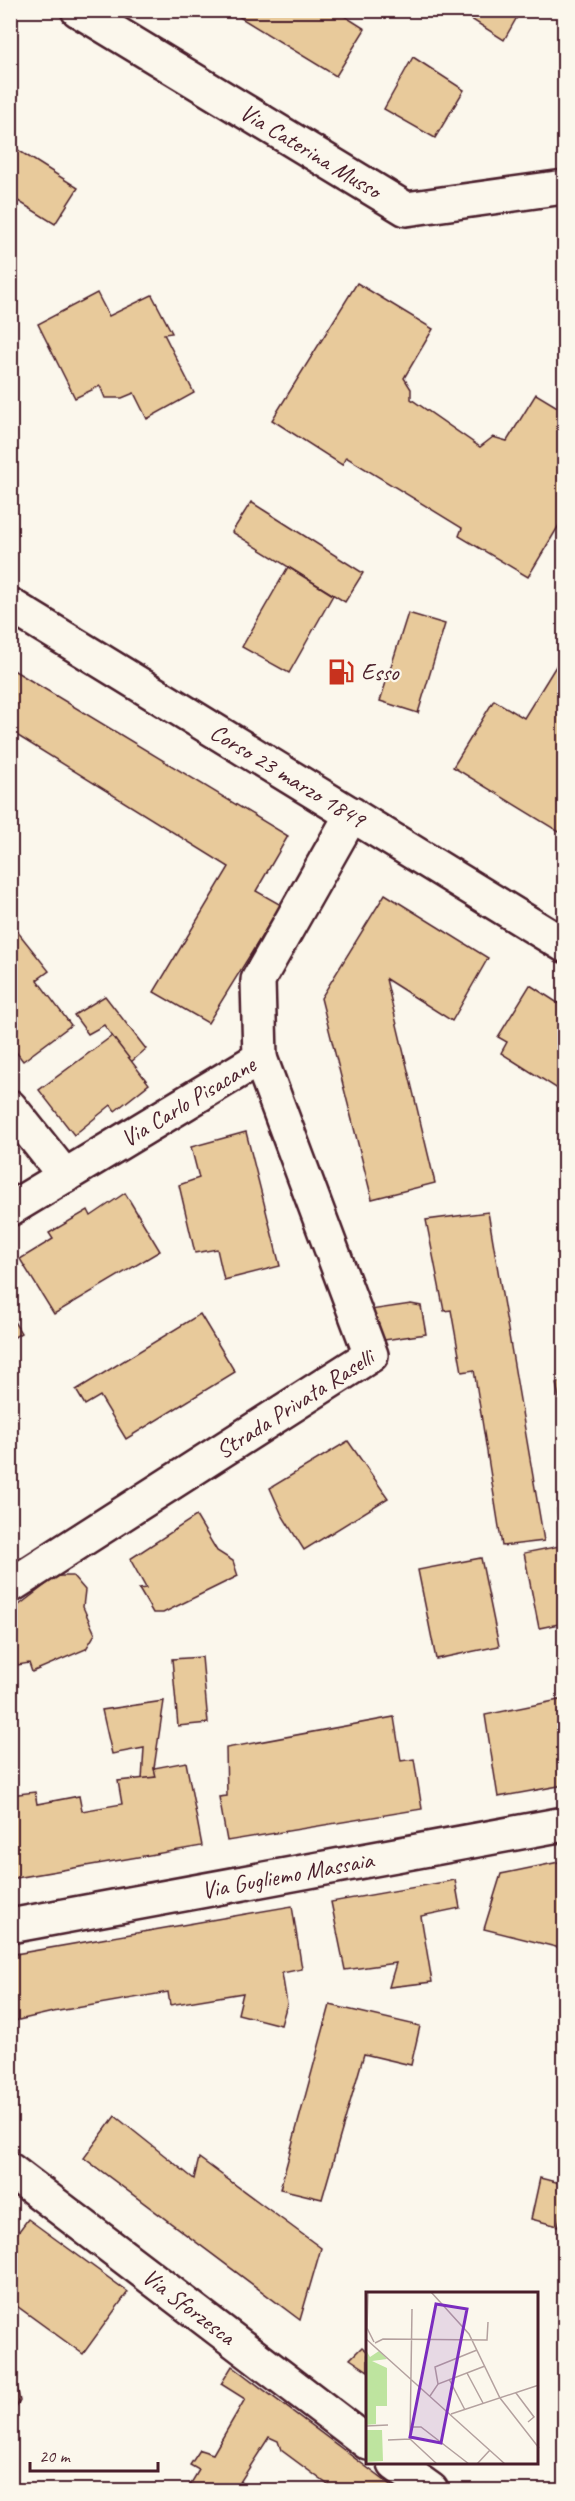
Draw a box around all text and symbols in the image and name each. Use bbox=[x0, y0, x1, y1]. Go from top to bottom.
street label: Via Caterina Musso bbox=[235, 97, 389, 207]
fuel station icon: Esso bbox=[326, 657, 356, 687]
place label: Esso bbox=[361, 657, 400, 687]
street label: Corso 23 marzo 1849 bbox=[205, 717, 373, 835]
street label: Via Carlo Pisacane bbox=[115, 1048, 263, 1154]
street label: Strada Privata Raselli bbox=[210, 1341, 381, 1465]
street label: Via Gugliemo Massaia bbox=[199, 1844, 377, 1905]
street label: Via Sforzesca bbox=[136, 2261, 242, 2352]
inset map bbox=[366, 2292, 539, 2465]
scale bar bbox=[30, 2435, 158, 2473]
text: 20 m bbox=[39, 2445, 72, 2467]

